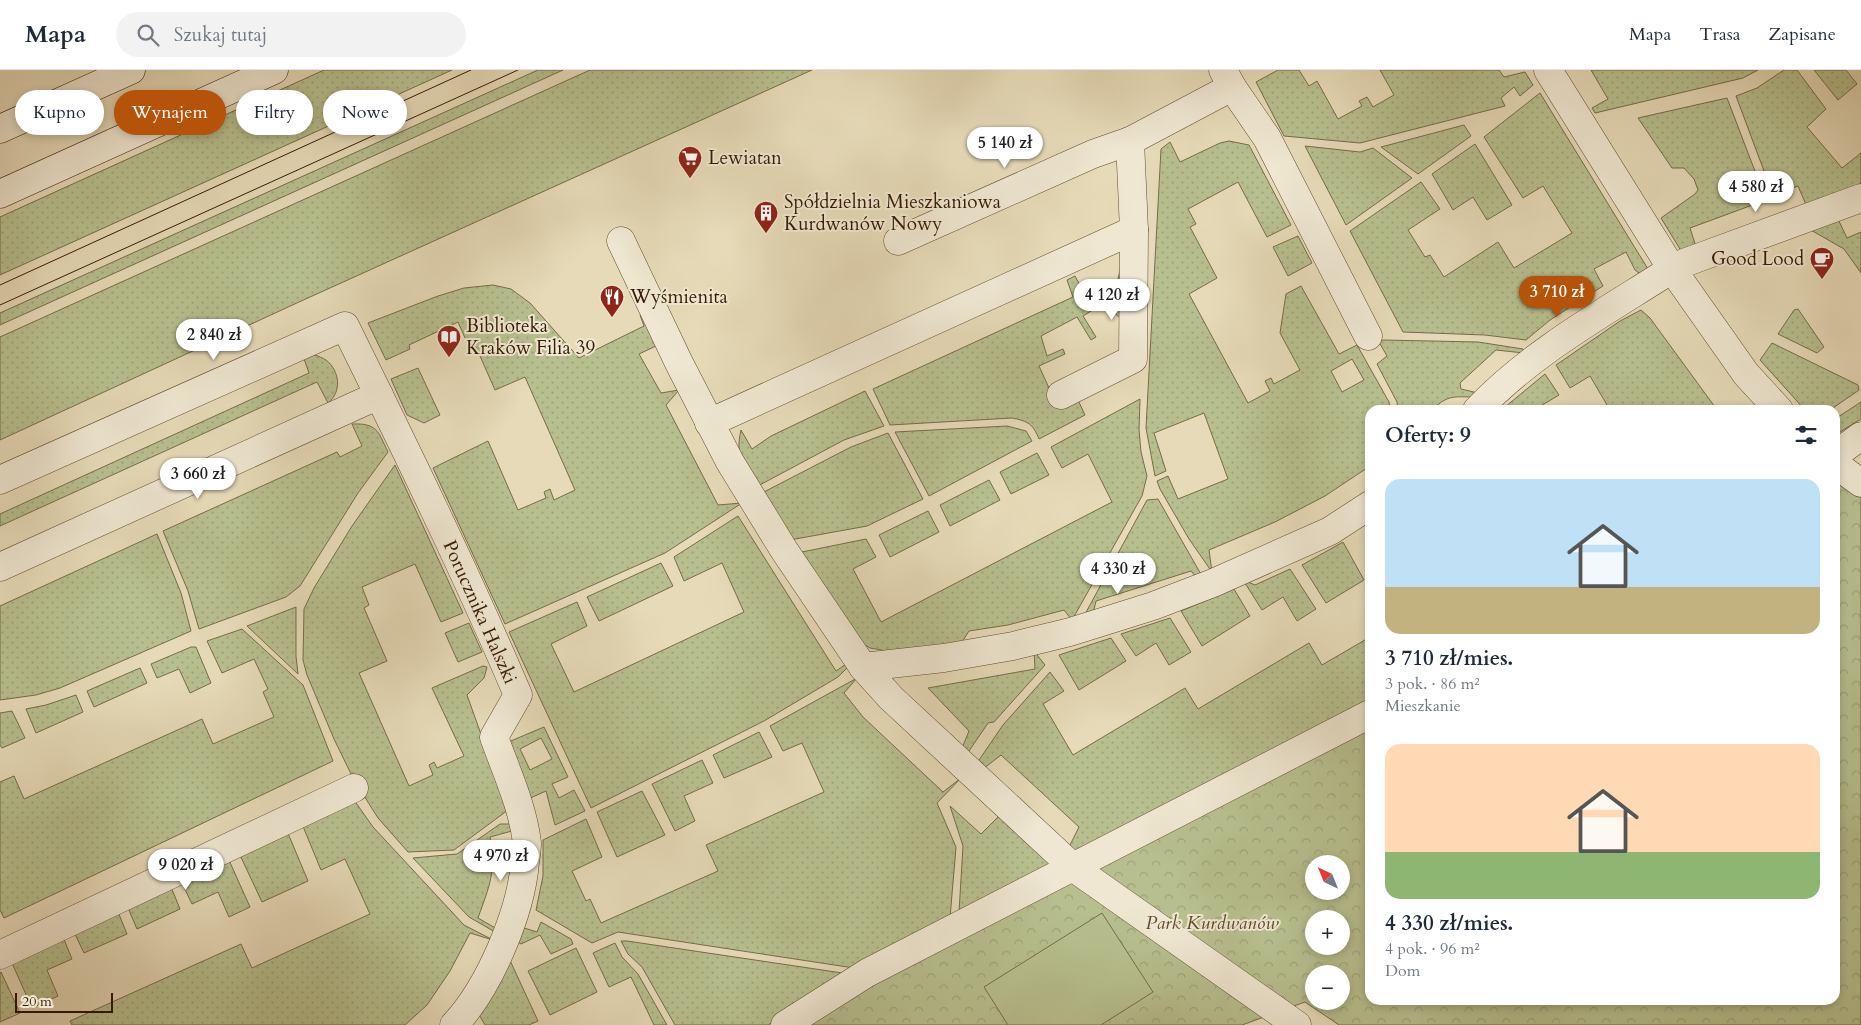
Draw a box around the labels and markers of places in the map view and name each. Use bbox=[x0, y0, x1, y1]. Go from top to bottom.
pin: 5 140 zł bbox=[953, 126, 1057, 169]
supermarket icon: Lewiatan bbox=[677, 145, 703, 179]
place label: Lewiatan bbox=[708, 145, 782, 171]
pin: 4 580 zł bbox=[1704, 170, 1808, 213]
place label: Spółdzielnia Mieszkaniowa Kurdwanów Nowy bbox=[784, 189, 1001, 237]
building icon: Spółdzielnia Mieszkaniowa Kurdwanów Nowy bbox=[753, 200, 779, 234]
place label: Good Lood bbox=[1711, 246, 1804, 272]
cafe icon: Good Lood bbox=[1809, 246, 1835, 280]
pin: 3 710 zł bbox=[1505, 276, 1609, 318]
pin: 4 120 zł bbox=[1060, 278, 1164, 321]
restaurant icon: Wyśmienita bbox=[599, 284, 625, 318]
place label: Wyśmienita bbox=[629, 284, 728, 310]
place label: Biblioteka Kraków Filia 39 bbox=[466, 313, 595, 361]
pin: 2 840 zł bbox=[162, 318, 266, 361]
library icon: Biblioteka Kraków Filia 39 bbox=[436, 324, 462, 358]
pin: 3 660 zł bbox=[146, 458, 250, 500]
pin: 4 330 zł bbox=[1066, 552, 1170, 595]
pin: 4 970 zł bbox=[449, 840, 553, 882]
pin: 9 020 zł bbox=[134, 848, 238, 891]

